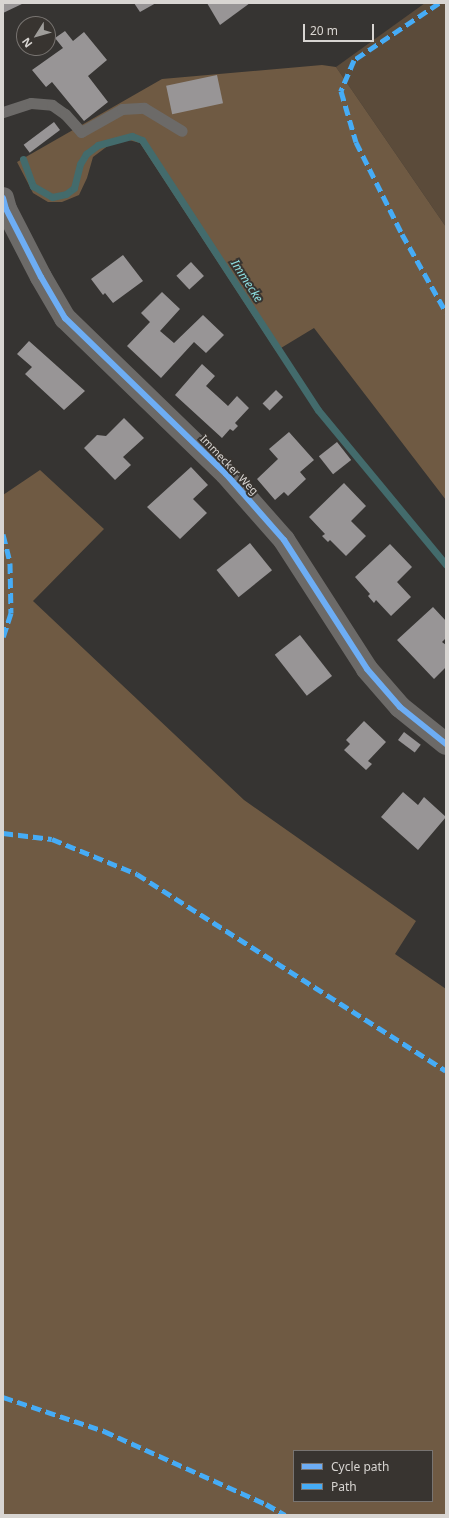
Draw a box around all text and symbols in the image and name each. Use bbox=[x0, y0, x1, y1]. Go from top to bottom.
north arrow bbox=[16, 16, 56, 56]
scale bar bbox=[305, 16, 376, 42]
text: 20 m bbox=[310, 22, 338, 39]
text: N bbox=[18, 35, 36, 51]
water label: Immecke bbox=[228, 257, 266, 305]
street label: Immecker Weg bbox=[197, 432, 261, 498]
legend bbox=[293, 1450, 433, 1502]
text: Cycle path bbox=[331, 1458, 389, 1475]
text: Path bbox=[331, 1478, 357, 1495]

